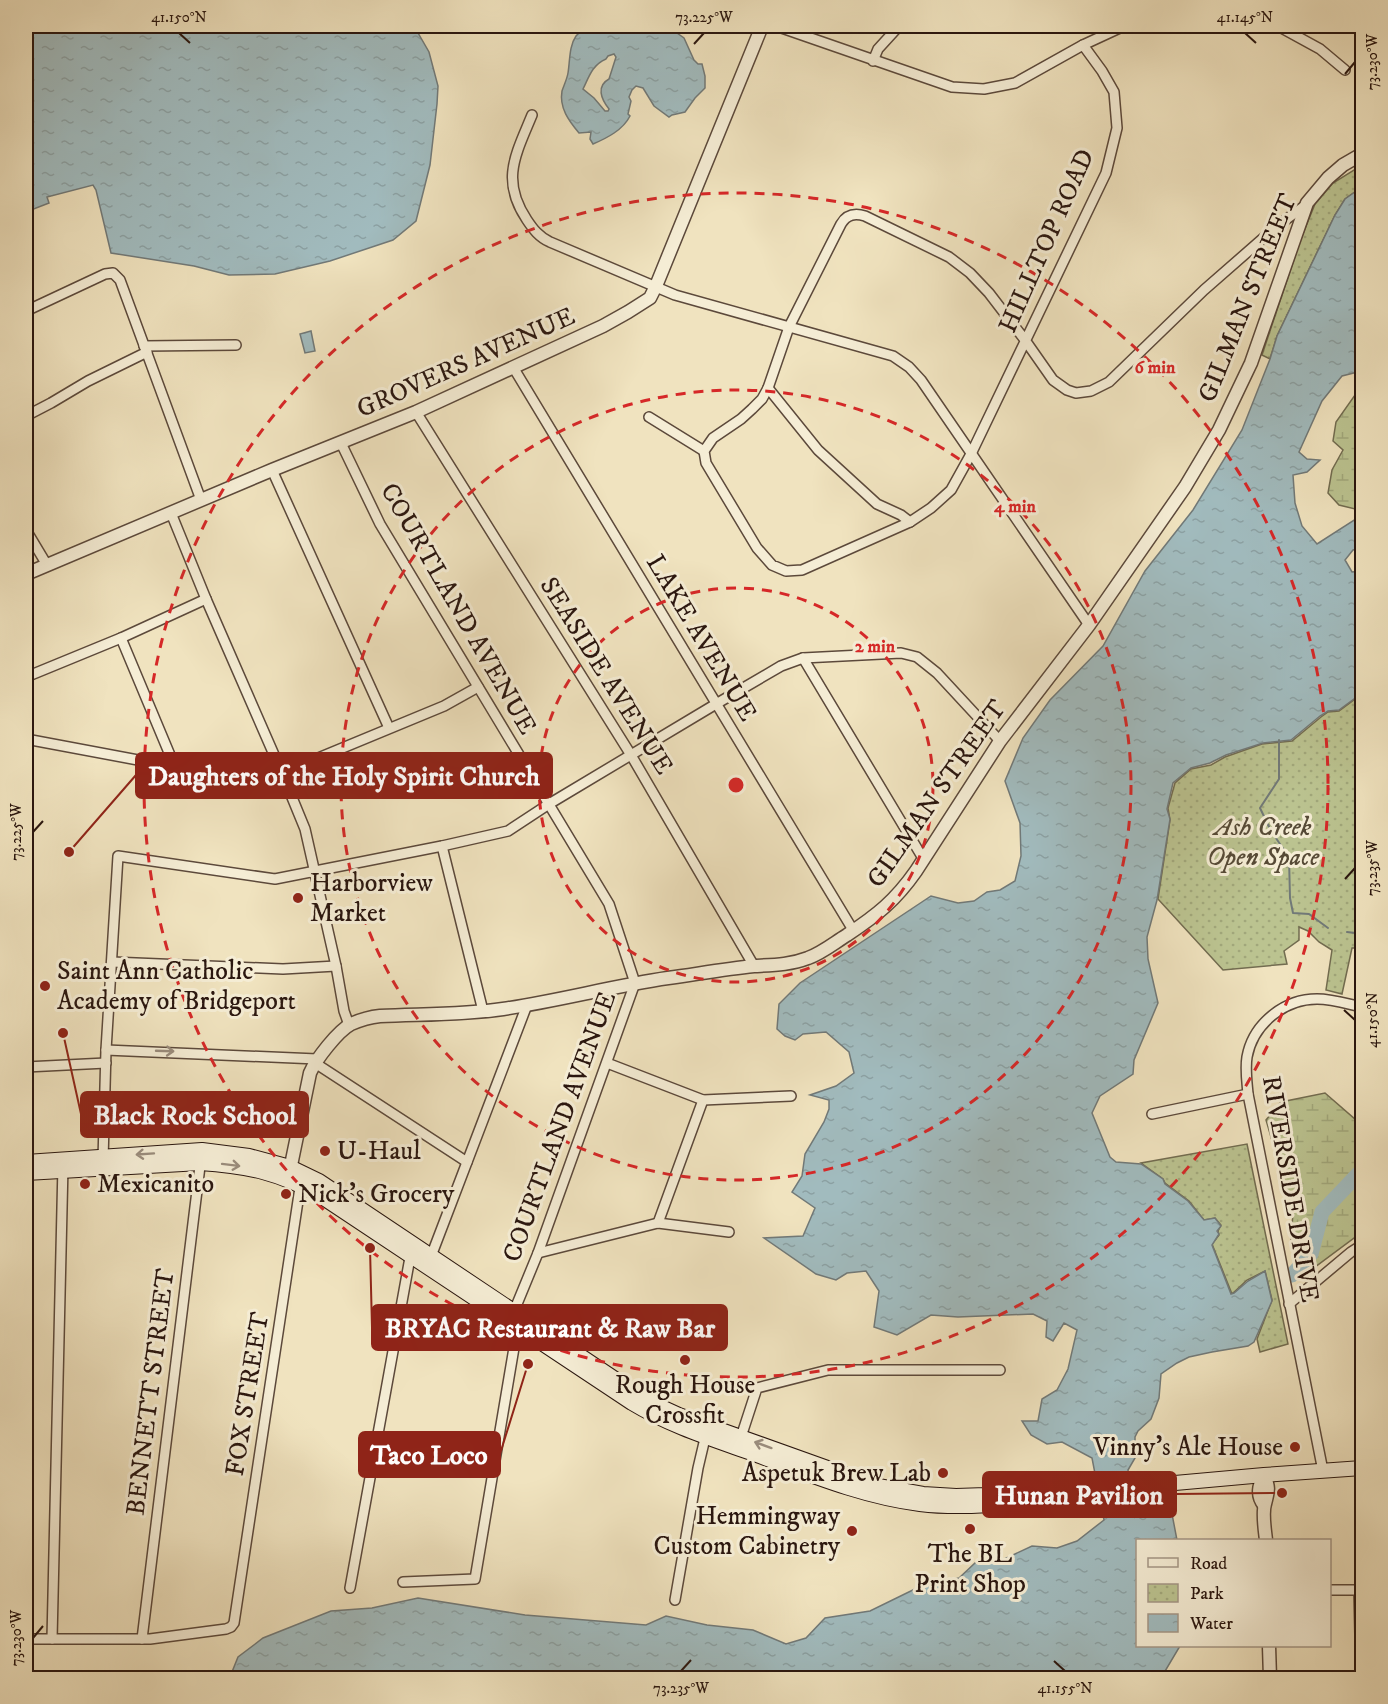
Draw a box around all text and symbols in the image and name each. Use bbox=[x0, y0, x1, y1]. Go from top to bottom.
text: 41.150°N bbox=[151, 8, 207, 27]
text: 73.225°W bbox=[675, 8, 733, 27]
text: 41.145°N bbox=[1217, 8, 1273, 27]
text: 73.230°W bbox=[1363, 33, 1382, 90]
street label: HILLTOP ROAD bbox=[992, 144, 1102, 338]
street label: GILMAN STREET bbox=[1191, 189, 1305, 407]
street label: GROVERS AVENUE bbox=[352, 300, 580, 426]
text: 6 min bbox=[1135, 357, 1176, 379]
street label: COURTLAND AVENUE bbox=[372, 477, 544, 741]
text: 4 min bbox=[993, 496, 1036, 518]
street label: LAKE AVENUE bbox=[638, 549, 764, 727]
street label: SEASIDE AVENUE bbox=[532, 571, 680, 781]
text: 2 min bbox=[855, 636, 896, 658]
street label: GILMAN STREET bbox=[860, 693, 1014, 894]
callout: Daughters of the Holy Spirit Church bbox=[136, 753, 552, 798]
text: Daughters of the Holy Spirit Church bbox=[148, 760, 541, 794]
centre of rings bbox=[726, 775, 746, 795]
text: 73.225°W bbox=[7, 803, 26, 861]
park label: Ash Creek Open Space bbox=[1207, 811, 1320, 874]
text: 73.235°W bbox=[1363, 840, 1382, 896]
place label: Harborview Market bbox=[310, 867, 433, 930]
marker: Harborview Market bbox=[291, 891, 305, 905]
place label: Saint Ann Catholic Academy of Bridgeport bbox=[57, 955, 296, 1018]
marker: Saint Ann Catholic Academy of Bridgeport bbox=[38, 979, 52, 993]
street label: COURTLAND AVENUE bbox=[496, 987, 624, 1267]
text: 41.150°N bbox=[1363, 992, 1382, 1048]
one-way arrow bbox=[154, 1046, 174, 1057]
street label: RIVERSIDE DRIVE bbox=[1254, 1073, 1326, 1305]
callout: Black Rock School bbox=[81, 1092, 308, 1137]
text: Black Rock School bbox=[93, 1099, 297, 1133]
place label: U-Haul bbox=[337, 1135, 421, 1168]
marker: U-Haul bbox=[318, 1144, 332, 1158]
one-way arrow bbox=[136, 1149, 156, 1160]
one-way arrow bbox=[220, 1160, 240, 1171]
place label: Mexicanito bbox=[97, 1168, 214, 1201]
marker: Mexicanito bbox=[78, 1177, 92, 1191]
place label: Nick's Grocery bbox=[298, 1178, 455, 1211]
marker: Nick's Grocery bbox=[279, 1187, 293, 1201]
street label: BENNETT STREET bbox=[119, 1266, 183, 1517]
callout: BRYAC Restaurant & Raw Bar bbox=[372, 1305, 727, 1350]
street label: FOX STREET bbox=[219, 1309, 277, 1478]
text: BRYAC Restaurant & Raw Bar bbox=[385, 1312, 716, 1346]
marker: Rough House Crossfit bbox=[678, 1353, 692, 1367]
place label: Rough House Crossfit bbox=[615, 1369, 755, 1432]
place label: Vinny's Ale House bbox=[1092, 1431, 1283, 1464]
callout: Taco Loco bbox=[359, 1432, 500, 1477]
text: Taco Loco bbox=[369, 1439, 488, 1473]
one-way arrow bbox=[754, 1439, 772, 1450]
marker: Vinny's Ale House bbox=[1288, 1440, 1302, 1454]
place label: Aspetuk Brew Lab bbox=[742, 1457, 931, 1490]
marker: Aspetuk Brew Lab bbox=[936, 1466, 950, 1480]
callout: Hunan Pavilion bbox=[983, 1472, 1176, 1517]
text: Hunan Pavilion bbox=[995, 1479, 1164, 1513]
place label: Hemmingway Custom Cabinetry bbox=[654, 1500, 841, 1563]
marker: The BL Print Shop bbox=[963, 1522, 977, 1536]
marker: Hemmingway Custom Cabinetry bbox=[845, 1524, 859, 1538]
place label: The BL Print Shop bbox=[914, 1538, 1026, 1601]
legend bbox=[1136, 1539, 1331, 1647]
text: Road bbox=[1190, 1553, 1227, 1575]
text: Park bbox=[1190, 1583, 1224, 1605]
text: 73.230°W bbox=[7, 1609, 26, 1666]
text: Water bbox=[1189, 1613, 1233, 1635]
text: 73.235°W bbox=[653, 1679, 709, 1698]
text: 41.155°N bbox=[1037, 1679, 1093, 1698]

